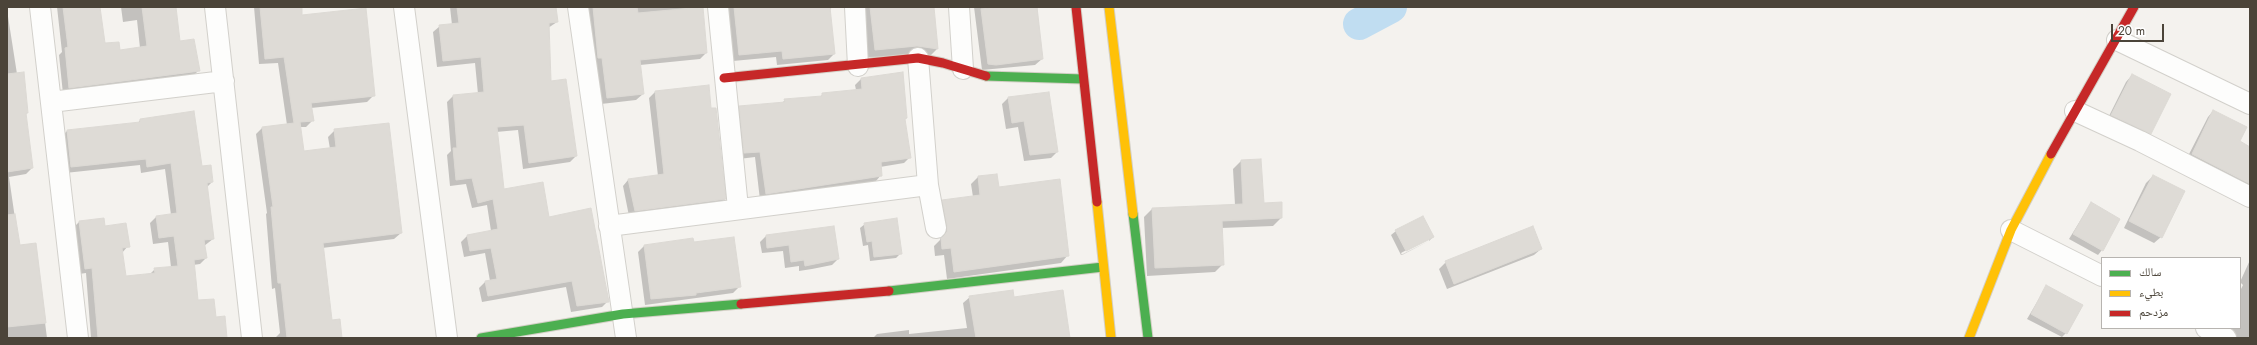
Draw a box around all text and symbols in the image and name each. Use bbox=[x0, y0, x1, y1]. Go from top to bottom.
scale bar bbox=[2113, 16, 2166, 42]
text: 20 m bbox=[2118, 22, 2145, 40]
legend bbox=[2101, 257, 2241, 329]
text: سالك bbox=[2139, 263, 2161, 281]
text: بطيء bbox=[2139, 283, 2163, 301]
text: مزدحم bbox=[2139, 303, 2168, 321]

